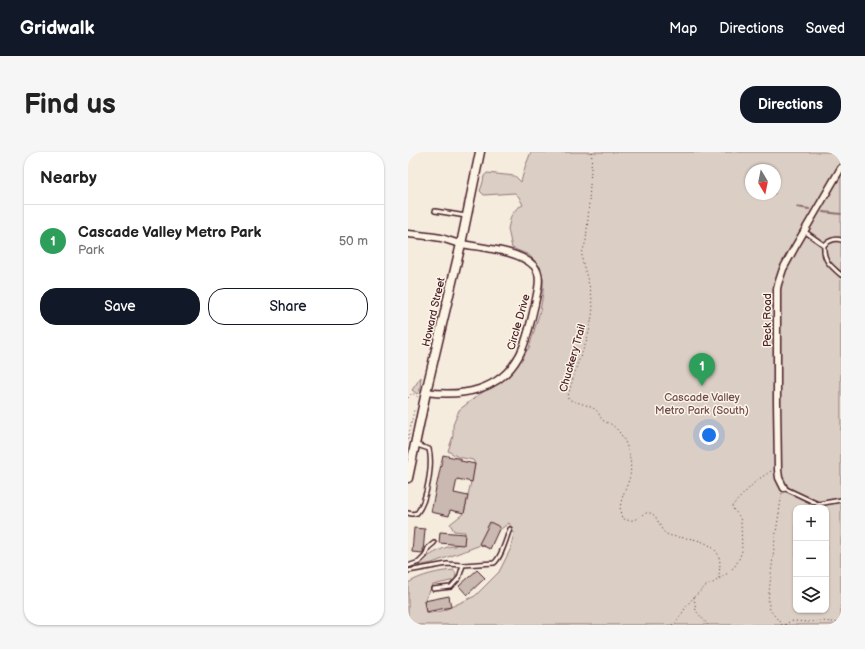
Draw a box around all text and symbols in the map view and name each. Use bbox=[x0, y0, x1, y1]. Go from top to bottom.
text: Gridwalk bbox=[20, 17, 95, 40]
text: Map bbox=[669, 20, 697, 37]
text: Directions bbox=[719, 20, 784, 37]
text: Saved bbox=[806, 20, 845, 37]
button: Directions bbox=[740, 86, 841, 123]
text: Find us bbox=[24, 88, 116, 121]
north arrow bbox=[745, 164, 781, 200]
text: Nearby bbox=[40, 168, 97, 188]
text: Cascade Valley Metro Park bbox=[78, 223, 261, 242]
text: 1 bbox=[50, 233, 56, 249]
text: 50 m bbox=[339, 233, 368, 249]
text: Park bbox=[78, 242, 104, 258]
street label: Howard Street bbox=[419, 276, 448, 348]
button: Save bbox=[40, 288, 200, 325]
button: Share bbox=[208, 288, 368, 325]
street label: Circle Drive bbox=[504, 292, 533, 352]
street label: Peck Road bbox=[761, 293, 774, 347]
street label: Chuckery Trail bbox=[557, 323, 588, 394]
pin: 1 bbox=[689, 353, 715, 386]
park label: Cascade Valley Metro Park (South) bbox=[655, 391, 749, 417]
your location bbox=[699, 425, 719, 445]
map controls bbox=[793, 505, 829, 613]
button: + bbox=[793, 505, 829, 541]
button: − bbox=[793, 541, 829, 577]
button: layers bbox=[793, 577, 829, 613]

